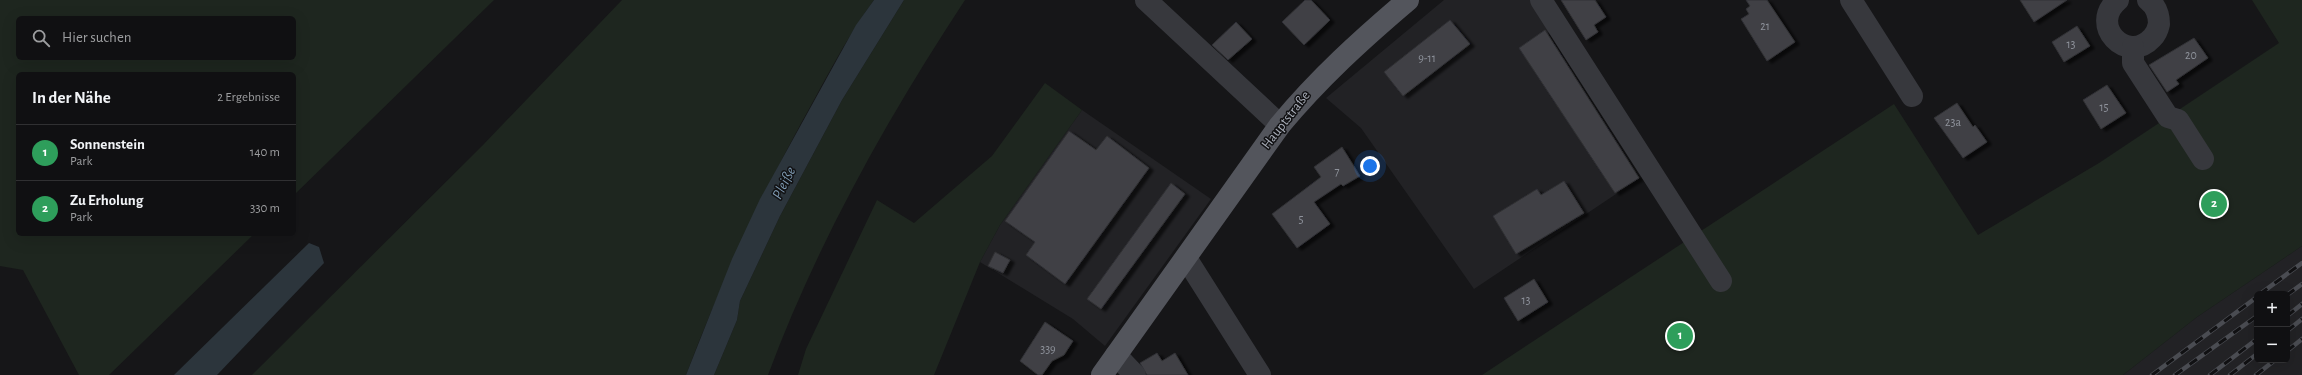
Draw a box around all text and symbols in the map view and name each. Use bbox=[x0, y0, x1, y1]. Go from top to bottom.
search box bbox=[16, 16, 296, 60]
house number: 21 bbox=[1760, 20, 1770, 32]
icon: search bbox=[30, 27, 52, 49]
text: Hier suchen bbox=[62, 30, 132, 45]
house number: 13 bbox=[2066, 38, 2076, 50]
house number: 20 bbox=[2185, 49, 2197, 61]
house number: 9-11 bbox=[1418, 52, 1436, 64]
street label: Hauptstraße bbox=[1259, 88, 1313, 152]
text: In der Nähe bbox=[32, 89, 111, 106]
text: 2 Ergebnisse bbox=[217, 91, 280, 104]
house number: 15 bbox=[2099, 101, 2109, 113]
house number: 23a bbox=[1945, 116, 1961, 128]
text: Sonnenstein bbox=[70, 137, 145, 152]
text: 1 bbox=[43, 146, 47, 159]
text: 140 m bbox=[250, 146, 280, 159]
text: Park bbox=[70, 155, 92, 168]
your location bbox=[1360, 156, 1380, 176]
water label: Pleiße bbox=[770, 164, 799, 202]
house number: 7 bbox=[1334, 165, 1340, 177]
pin: 2 bbox=[2201, 189, 2227, 219]
text: Zu Erholung bbox=[70, 193, 143, 208]
text: 2 bbox=[42, 202, 48, 215]
text: 330 m bbox=[250, 202, 280, 215]
text: Park bbox=[70, 211, 92, 224]
house number: 5 bbox=[1298, 213, 1304, 225]
map controls bbox=[2254, 291, 2290, 363]
button: + bbox=[2254, 291, 2290, 327]
house number: 13 bbox=[1521, 294, 1531, 306]
pin: 1 bbox=[1667, 321, 1693, 351]
button: − bbox=[2254, 327, 2290, 363]
house number: 339 bbox=[1040, 343, 1056, 355]

